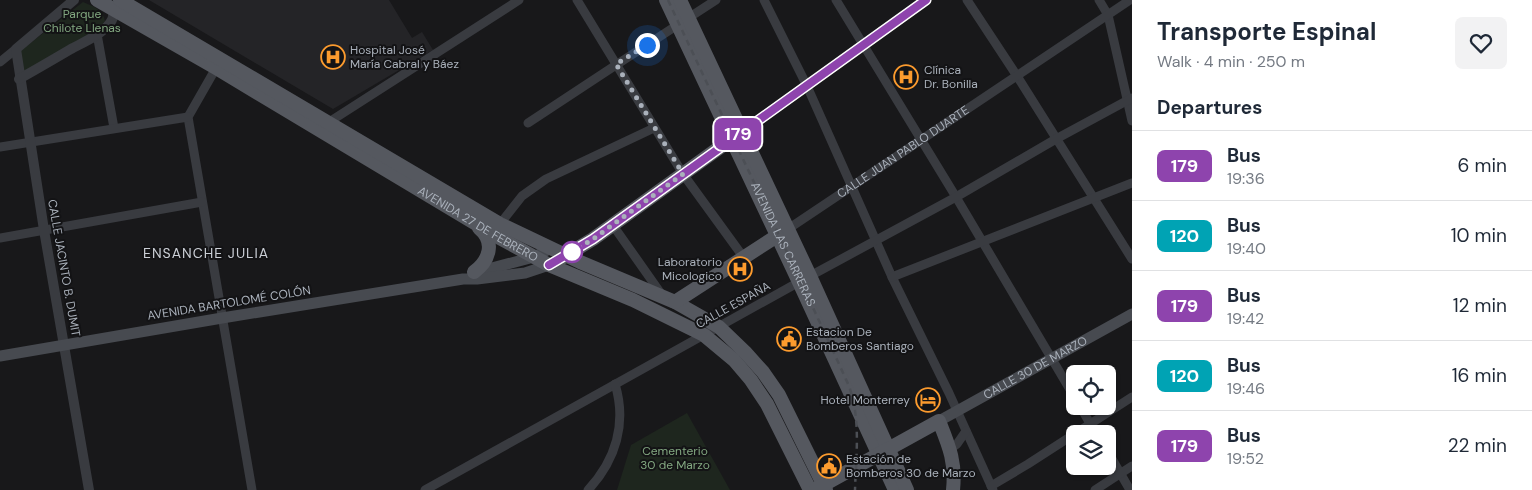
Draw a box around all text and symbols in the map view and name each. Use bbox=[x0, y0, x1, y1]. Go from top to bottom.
park label: Parque Chilote Llenas bbox=[43, 6, 121, 36]
text: Transporte Espinal bbox=[1157, 16, 1376, 47]
button: heart bbox=[1455, 17, 1507, 69]
your location bbox=[635, 33, 660, 58]
place label: Hospital José María Cabral y Báez bbox=[350, 42, 459, 72]
hospital icon: Hospital José María Cabral y Báez bbox=[320, 44, 346, 70]
text: Walk · 4 min · 250 m bbox=[1157, 51, 1305, 72]
place label: Clínica Dr. Bonilla bbox=[924, 62, 978, 92]
hospital icon: Clínica Dr. Bonilla bbox=[893, 64, 919, 90]
text: Departures bbox=[1157, 95, 1262, 120]
street label: CALLE JUAN PABLO DUARTE bbox=[834, 102, 972, 202]
line badge: 179 bbox=[709, 118, 767, 150]
text: 179 bbox=[724, 122, 752, 146]
text: Bus bbox=[1227, 143, 1261, 168]
text: 6 min bbox=[1458, 153, 1507, 178]
text: 179 bbox=[1171, 154, 1198, 178]
text: 19:36 bbox=[1227, 168, 1265, 189]
street label: AVENIDA LAS CARRERAS bbox=[747, 179, 819, 309]
street label: AVENIDA 27 DE FEBRERO bbox=[415, 183, 541, 266]
street label: CALLE JACINTO B. DUMIT bbox=[44, 198, 84, 338]
text: Bus bbox=[1227, 213, 1261, 238]
text: 10 min bbox=[1451, 223, 1507, 248]
text: 120 bbox=[1170, 224, 1199, 248]
text: 19:40 bbox=[1227, 238, 1266, 259]
unlabelled marker bbox=[561, 241, 583, 263]
district label: ENSANCHE JULIA bbox=[143, 244, 269, 262]
place label: Laboratorio Micologico bbox=[658, 254, 722, 284]
hospital icon: Laboratorio Micologico bbox=[727, 256, 753, 282]
street label: CALLE ESPAÑA bbox=[693, 278, 773, 332]
street label: AVENIDA BARTOLOMÉ COLÓN bbox=[146, 282, 312, 324]
text: Bus bbox=[1227, 283, 1261, 308]
text: 12 min bbox=[1453, 293, 1507, 318]
text: 179 bbox=[1171, 294, 1198, 318]
text: 19:42 bbox=[1227, 308, 1264, 329]
place label: Estacion De Bomberos Santiago bbox=[806, 324, 914, 354]
public building icon: Estacion De Bomberos Santiago bbox=[776, 326, 802, 352]
street label: CALLE 30 DE MARZO bbox=[980, 332, 1090, 403]
text: Bus bbox=[1227, 353, 1261, 378]
text: 16 min bbox=[1452, 363, 1507, 388]
text: 120 bbox=[1170, 364, 1199, 388]
map controls bbox=[1066, 365, 1116, 475]
button: locate bbox=[1066, 365, 1116, 415]
text: 19:46 bbox=[1227, 378, 1265, 399]
hotel icon: Hotel Monterrey bbox=[915, 387, 941, 413]
place label: Hotel Monterrey bbox=[820, 392, 910, 408]
text: Bus bbox=[1227, 423, 1261, 448]
button: layers bbox=[1066, 425, 1116, 475]
text: 22 min bbox=[1448, 433, 1507, 458]
text: 179 bbox=[1171, 434, 1198, 458]
park label: Cementerio 30 de Marzo bbox=[640, 443, 710, 473]
text: 19:52 bbox=[1227, 448, 1264, 469]
place label: Estación de Bomberos 30 de Marzo bbox=[846, 451, 976, 481]
public building icon: Estación de Bomberos 30 de Marzo bbox=[816, 453, 842, 479]

